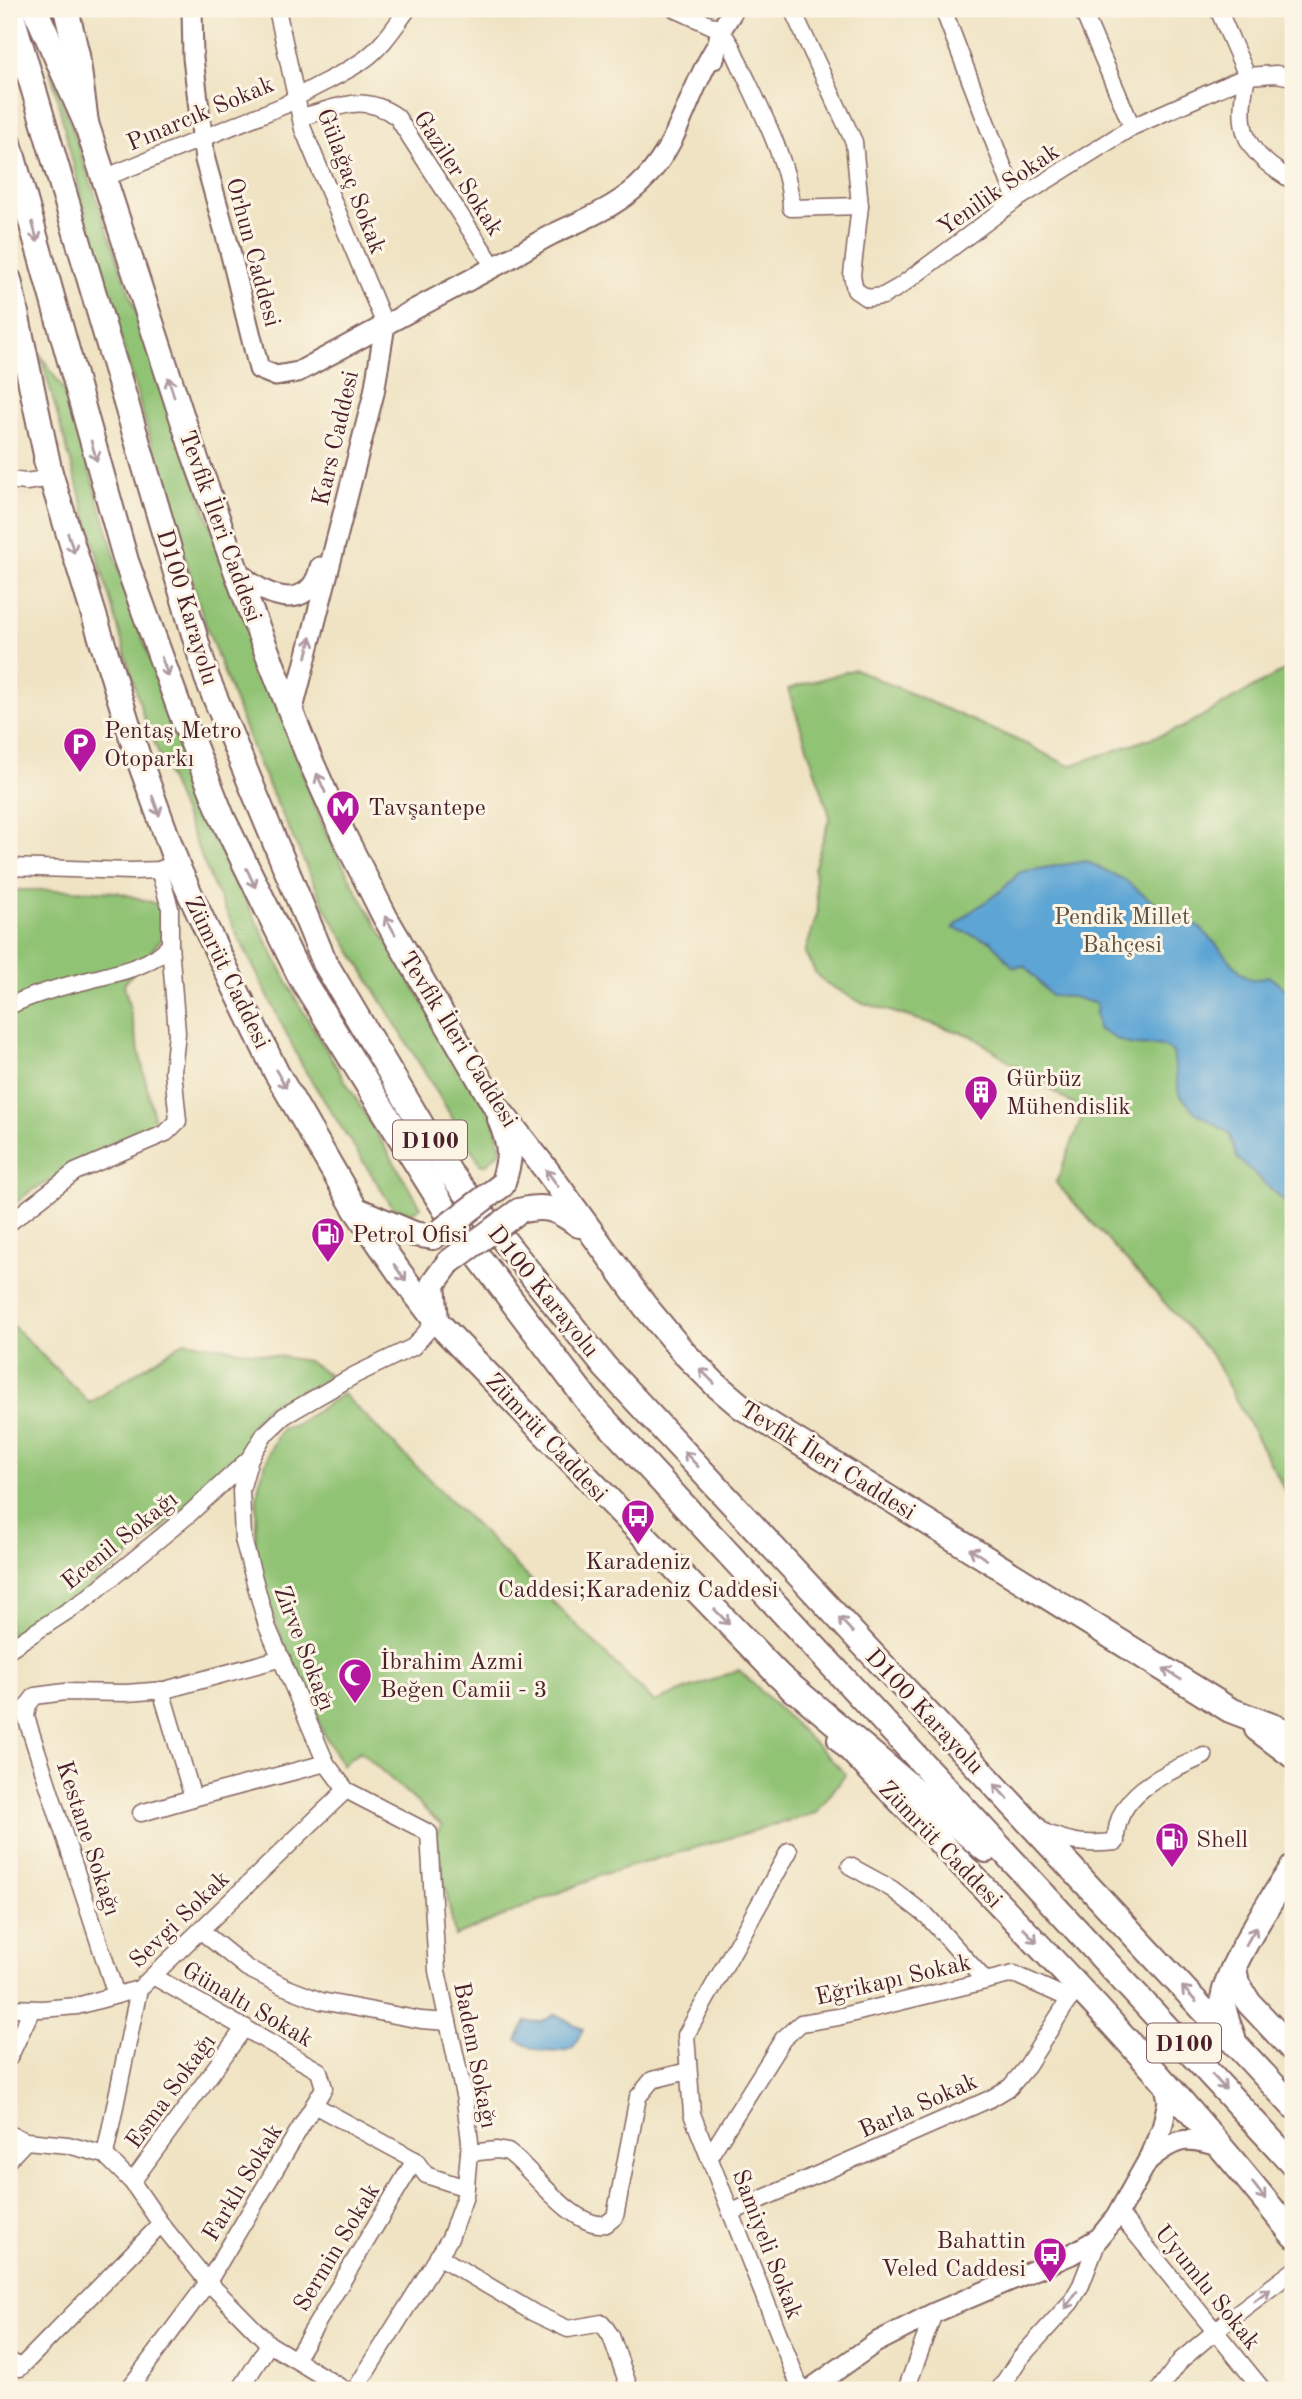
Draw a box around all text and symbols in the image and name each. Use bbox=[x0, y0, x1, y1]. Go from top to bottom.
street label: Pınarcık Sokak bbox=[124, 73, 278, 157]
street label: Gülağaç Sokak bbox=[311, 106, 389, 258]
street label: Gaziler Sokak bbox=[408, 107, 507, 241]
street label: Yenilik Sokak bbox=[934, 140, 1064, 241]
street label: Orhun Caddesi bbox=[221, 175, 283, 330]
one-way arrow bbox=[29, 220, 42, 242]
street label: Kars Caddesi bbox=[310, 369, 364, 508]
one-way arrow bbox=[164, 376, 177, 398]
street label: Tevfik İleri Caddesi bbox=[173, 427, 268, 626]
one-way arrow bbox=[89, 440, 102, 462]
street label: D100 Karayolu bbox=[151, 527, 221, 688]
one-way arrow bbox=[66, 531, 79, 553]
one-way arrow bbox=[303, 636, 316, 659]
one-way arrow bbox=[159, 656, 172, 678]
place label: Pentaş Metro Otoparkı bbox=[104, 720, 242, 772]
parking icon: Pentaş Metro Otoparkı bbox=[61, 725, 99, 774]
one-way arrow bbox=[314, 773, 327, 794]
metro station icon: Tavşantepe bbox=[324, 788, 362, 837]
one-way arrow bbox=[151, 794, 163, 816]
place label: Tavşantepe bbox=[368, 797, 486, 821]
one-way arrow bbox=[244, 867, 258, 888]
street label: Zümrüt Caddesi bbox=[179, 893, 273, 1053]
park label: Pendik Millet Bahçesi bbox=[1054, 906, 1190, 958]
one-way arrow bbox=[383, 915, 397, 935]
street label: Tevfik İleri Caddesi bbox=[394, 946, 524, 1132]
place label: Gürbüz Mühendislik bbox=[1006, 1068, 1131, 1120]
one-way arrow bbox=[274, 1069, 288, 1089]
building icon: Gürbüz Mühendislik bbox=[962, 1073, 1000, 1122]
road number: D100 bbox=[393, 1120, 467, 1160]
one-way arrow bbox=[545, 1169, 559, 1188]
fuel station icon: Petrol Ofisi bbox=[309, 1215, 347, 1264]
street label: D100 Karayolu bbox=[482, 1222, 603, 1363]
place label: Petrol Ofisi bbox=[352, 1224, 468, 1248]
one-way arrow bbox=[392, 1263, 407, 1282]
one-way arrow bbox=[698, 1368, 715, 1385]
street label: Zümrüt Caddesi bbox=[480, 1369, 611, 1507]
street label: Tevfik İleri Caddesi bbox=[735, 1395, 921, 1525]
one-way arrow bbox=[683, 1450, 699, 1468]
street label: Ecenil Sokağı bbox=[58, 1488, 183, 1595]
bus stop icon: Karadeniz Caddesi;Karadeni̇z Caddesi̇ bbox=[619, 1497, 657, 1546]
one-way arrow bbox=[969, 1547, 989, 1561]
place label: Karadeniz Caddesi;Karadeni̇z Caddesi̇ bbox=[498, 1551, 778, 1603]
street label: Zirve Sokağı bbox=[268, 1583, 338, 1715]
one-way arrow bbox=[713, 1609, 730, 1626]
one-way arrow bbox=[838, 1616, 854, 1634]
street label: D100 Karayolu bbox=[860, 1645, 987, 1780]
place label: İbrahim Azmi Beğen Camii - 3 bbox=[380, 1648, 547, 1703]
mosque icon: İbrahim Azmi Beğen Camii - 3 bbox=[336, 1656, 374, 1705]
one-way arrow bbox=[1163, 1666, 1182, 1681]
street label: Kestane Sokağı bbox=[51, 1758, 123, 1919]
street label: Zümrüt Caddesi bbox=[873, 1777, 1006, 1914]
one-way arrow bbox=[993, 1783, 1009, 1801]
fuel station icon: Shell bbox=[1153, 1820, 1191, 1869]
place label: Shell bbox=[1196, 1829, 1248, 1853]
street label: Sevgi Sokak bbox=[126, 1867, 235, 1974]
one-way arrow bbox=[1021, 1926, 1038, 1943]
one-way arrow bbox=[1245, 1926, 1258, 1947]
street label: Eğrikapı Sokak bbox=[813, 1951, 974, 2011]
street label: Günaltı Sokak bbox=[178, 1959, 316, 2053]
street label: Badem Sokağı bbox=[448, 1980, 500, 2130]
one-way arrow bbox=[1181, 1986, 1198, 2003]
road number: D100 bbox=[1147, 2024, 1221, 2062]
street label: Esma Sokağı bbox=[122, 2030, 221, 2154]
street label: Barla Sokak bbox=[856, 2070, 982, 2144]
one-way arrow bbox=[1211, 2073, 1227, 2091]
street label: Farklı Sokak bbox=[199, 2120, 288, 2246]
street label: Samiyeli Sokak bbox=[727, 2167, 806, 2323]
street label: Sermin Sokak bbox=[290, 2180, 385, 2316]
one-way arrow bbox=[1251, 2182, 1266, 2200]
street label: Uyumlu Sokak bbox=[1149, 2221, 1264, 2355]
place label: Bahattin Veled Caddesi bbox=[881, 2230, 1026, 2282]
bus stop icon: Bahattin Veled Caddesi bbox=[1031, 2235, 1069, 2284]
one-way arrow bbox=[1252, 2287, 1271, 2302]
one-way arrow bbox=[1064, 2290, 1078, 2309]

